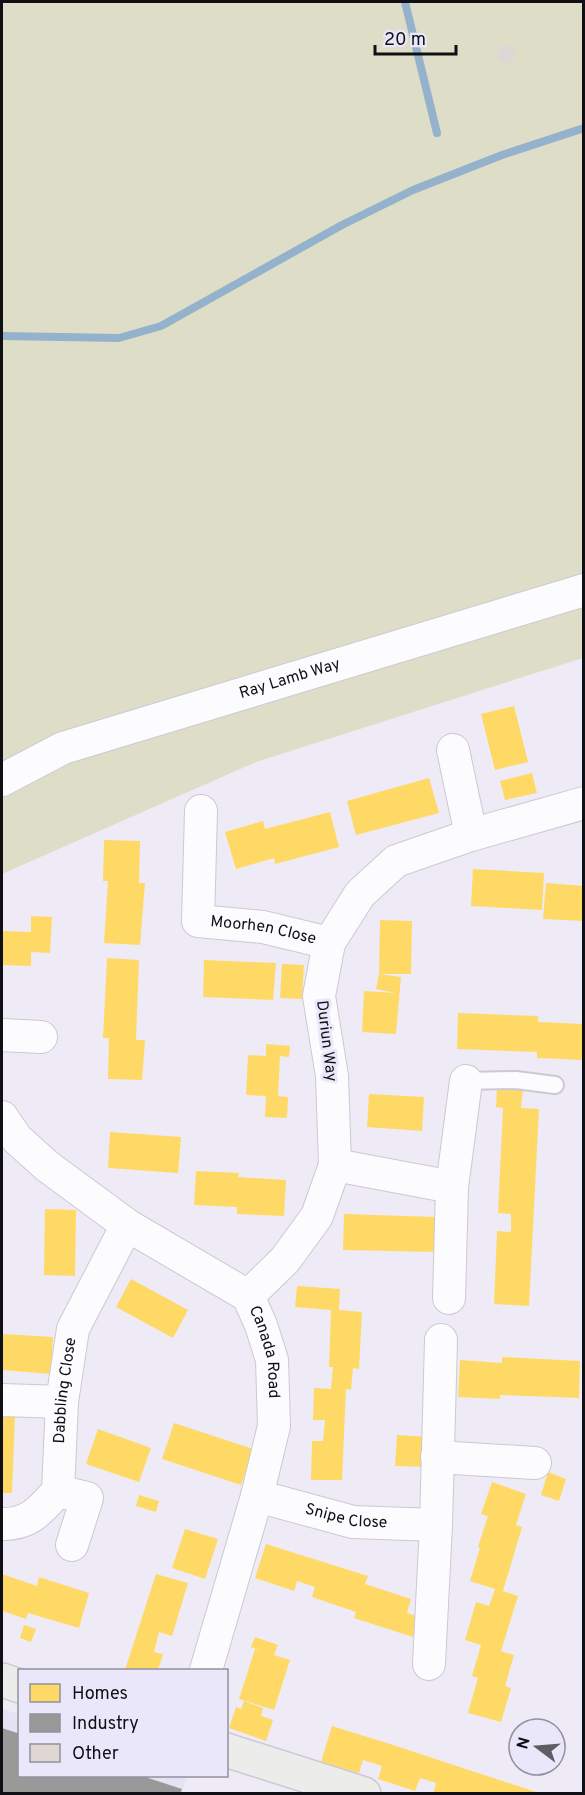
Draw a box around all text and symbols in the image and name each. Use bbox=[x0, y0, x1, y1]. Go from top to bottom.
scale bar bbox=[375, 18, 456, 56]
text: 20 m bbox=[384, 29, 426, 52]
street label: Ray Lamb Way bbox=[237, 654, 343, 704]
street label: Moorhen Close bbox=[209, 912, 318, 950]
street label: Duriun Way bbox=[311, 999, 341, 1083]
street label: Canada Road bbox=[244, 1303, 283, 1399]
street label: Dabbling Close bbox=[50, 1336, 82, 1444]
street label: Snipe Close bbox=[303, 1499, 388, 1533]
legend bbox=[18, 1669, 228, 1777]
text: Homes bbox=[72, 1683, 128, 1706]
text: Industry bbox=[72, 1713, 139, 1736]
north arrow bbox=[507, 1717, 567, 1777]
text: N bbox=[513, 1735, 536, 1752]
text: Other bbox=[72, 1743, 119, 1766]

